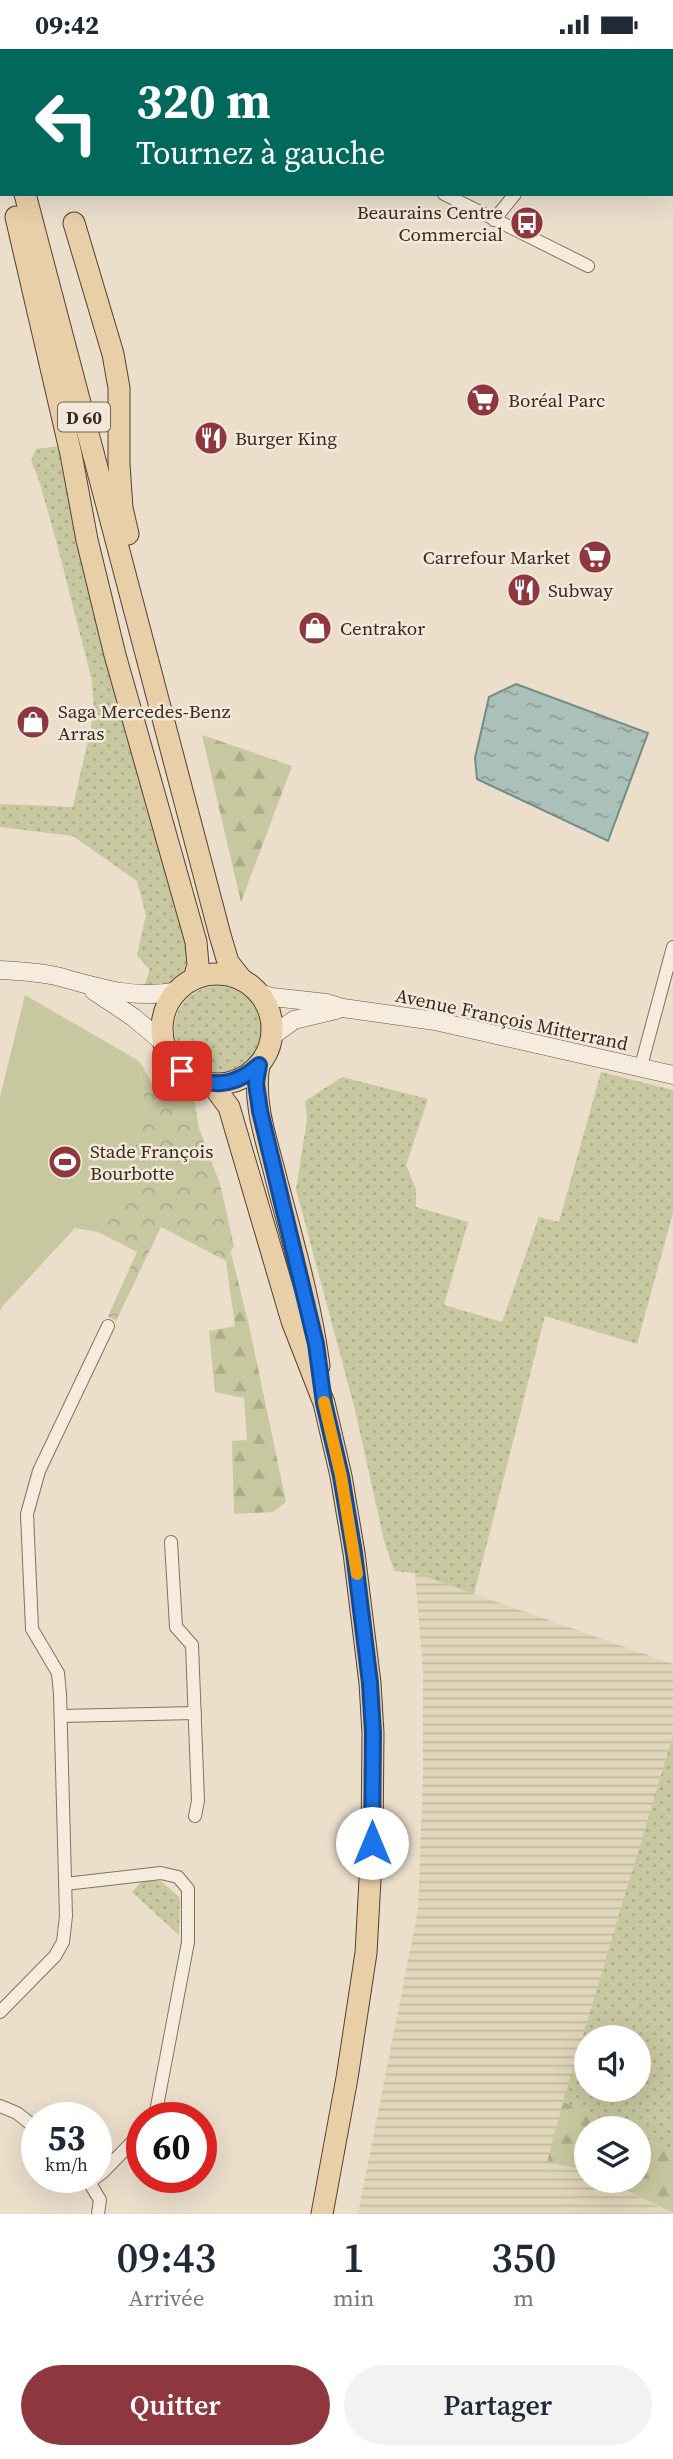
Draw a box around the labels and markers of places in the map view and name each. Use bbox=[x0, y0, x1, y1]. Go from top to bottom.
place label: Beaurains Centre Commercial bbox=[357, 199, 503, 247]
bus stop icon: Beaurains Centre Commercial bbox=[508, 204, 546, 242]
supermarket icon: Boréal Parc bbox=[464, 381, 502, 419]
place label: Boréal Parc bbox=[508, 387, 605, 413]
restaurant icon: Burger King bbox=[192, 419, 230, 457]
place label: Burger King bbox=[235, 425, 337, 451]
supermarket icon: Carrefour Market bbox=[576, 538, 614, 576]
place label: Carrefour Market bbox=[423, 544, 571, 570]
restaurant icon: Subway bbox=[505, 571, 543, 609]
place label: Subway bbox=[548, 577, 613, 603]
shop icon: Centrakor bbox=[296, 609, 334, 647]
place label: Centrakor bbox=[340, 615, 425, 641]
place label: Saga Mercedes-Benz Arras bbox=[58, 698, 231, 746]
shop icon: Saga Mercedes-Benz Arras bbox=[14, 703, 52, 741]
pin bbox=[152, 1041, 212, 1101]
place label: Stade François Bourbotte bbox=[90, 1138, 213, 1186]
sports icon: Stade François Bourbotte bbox=[46, 1143, 84, 1181]

